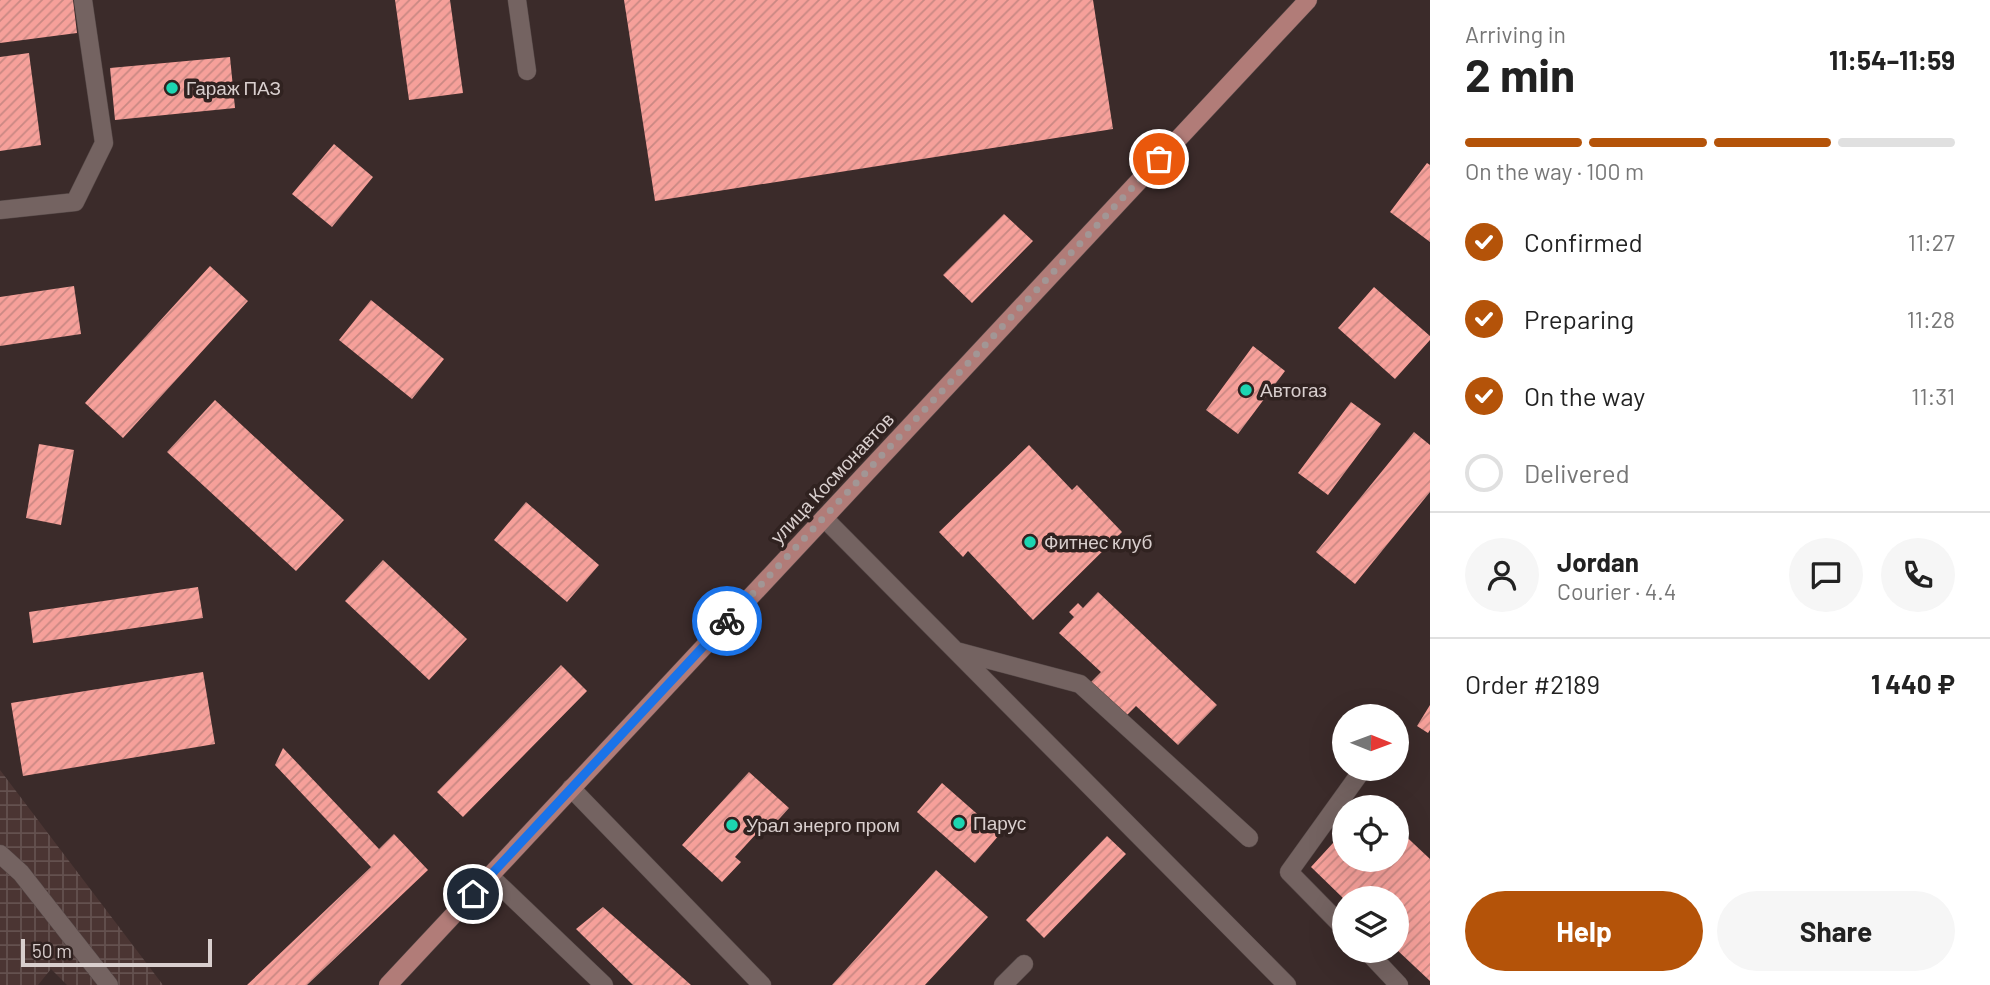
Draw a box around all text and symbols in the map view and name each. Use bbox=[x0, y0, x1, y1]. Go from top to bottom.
text: Arriving in bbox=[1465, 20, 1566, 48]
text: 11:54–11:59 bbox=[1829, 44, 1955, 75]
text: 2 min bbox=[1465, 46, 1575, 101]
place label: Гараж ПАЗ bbox=[186, 76, 281, 99]
marker: Гараж ПАЗ bbox=[164, 80, 180, 96]
pin bbox=[1129, 129, 1189, 189]
icon: bag bbox=[1140, 140, 1178, 178]
text: On the way · 100 m bbox=[1465, 157, 1644, 185]
icon: check bbox=[1465, 223, 1503, 261]
text: Confirmed bbox=[1524, 226, 1643, 257]
text: 11:27 bbox=[1908, 228, 1955, 256]
icon: check bbox=[1465, 300, 1503, 338]
text: Preparing bbox=[1524, 303, 1634, 334]
text: 11:28 bbox=[1907, 305, 1955, 333]
icon: check bbox=[1465, 377, 1503, 415]
place label: Автогаз bbox=[1260, 378, 1327, 401]
text: On the way bbox=[1524, 380, 1645, 411]
marker: Автогаз bbox=[1238, 382, 1254, 398]
text: 11:31 bbox=[1911, 382, 1955, 410]
street label: улица Космонавтов bbox=[765, 407, 898, 548]
text: Delivered bbox=[1524, 457, 1630, 488]
place label: Фитнес клуб bbox=[1044, 530, 1152, 553]
marker: Фитнес клуб bbox=[1022, 534, 1038, 550]
button: person bbox=[1465, 538, 1539, 612]
button: chat bbox=[1789, 538, 1863, 612]
button: phone bbox=[1881, 538, 1955, 612]
text: Jordan bbox=[1557, 546, 1639, 577]
text: Courier · 4.4 bbox=[1557, 577, 1676, 605]
courier bbox=[692, 586, 762, 656]
icon: bike bbox=[708, 602, 746, 640]
text: Order #2189 bbox=[1465, 668, 1600, 699]
text: 1 440 ₽ bbox=[1871, 668, 1955, 699]
north arrow bbox=[1332, 704, 1409, 780]
map controls bbox=[1332, 704, 1409, 963]
button: locate bbox=[1332, 795, 1409, 872]
place label: Парус bbox=[973, 811, 1026, 834]
place label: Урал энерго пром bbox=[746, 813, 900, 836]
marker: Парус bbox=[951, 815, 967, 831]
marker: Урал энерго пром bbox=[724, 817, 740, 833]
pin bbox=[443, 864, 503, 924]
icon: home bbox=[454, 875, 492, 913]
button: layers bbox=[1332, 886, 1409, 963]
button: Help bbox=[1465, 891, 1703, 971]
button: Share bbox=[1717, 891, 1955, 971]
scale bar bbox=[21, 936, 212, 968]
text: 50 m bbox=[32, 939, 72, 962]

